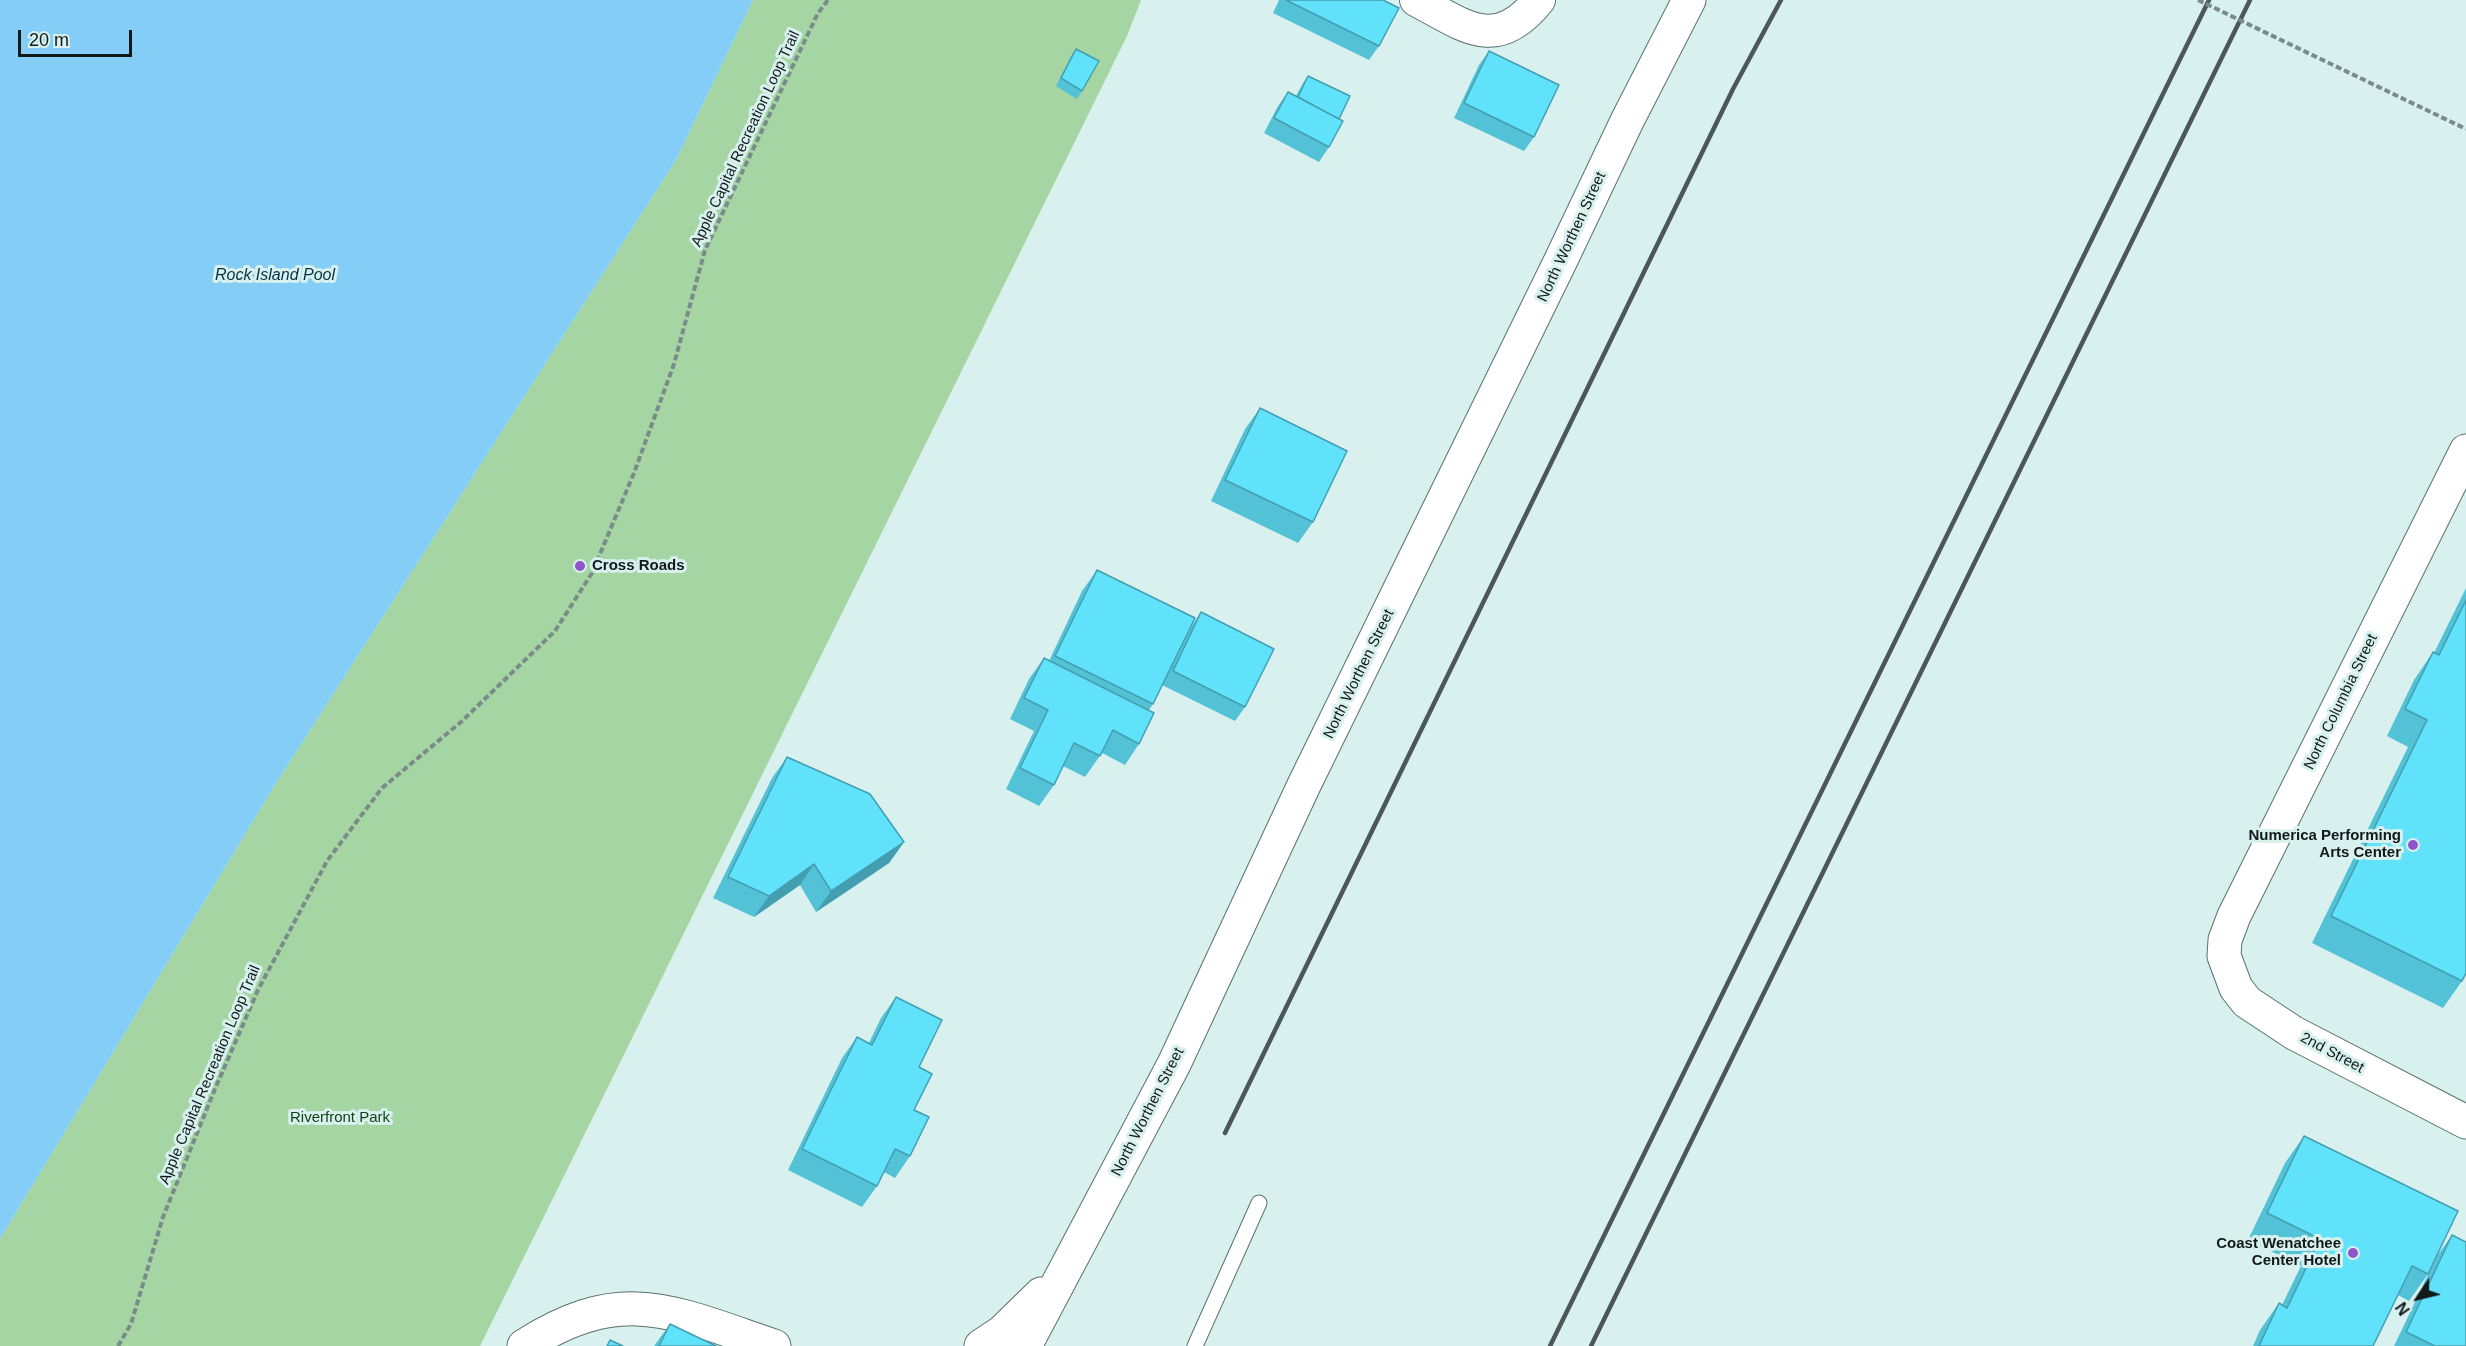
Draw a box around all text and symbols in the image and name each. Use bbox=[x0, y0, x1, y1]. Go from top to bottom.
scale bar bbox=[21, 18, 135, 56]
street label: Apple Capital Recreation Loop Trail bbox=[688, 28, 804, 250]
text: 20 m bbox=[29, 30, 69, 50]
street label: North Worthen Street bbox=[1534, 169, 1610, 305]
water label: Rock Island Pool bbox=[215, 266, 335, 286]
place label: Cross Roads bbox=[592, 557, 685, 575]
marker: Cross Roads bbox=[573, 559, 587, 573]
street label: North Worthen Street bbox=[1320, 606, 1398, 742]
street label: North Columbia Street bbox=[2300, 631, 2382, 773]
place label: Numerica Performing Arts Center bbox=[2248, 827, 2401, 862]
marker: Numerica Performing Arts Center bbox=[2406, 838, 2420, 852]
street label: Apple Capital Recreation Loop Trail bbox=[156, 963, 264, 1187]
street label: 2nd Street bbox=[2297, 1029, 2367, 1077]
street label: North Worthen Street bbox=[1108, 1045, 1188, 1179]
park label: Riverfront Park bbox=[290, 1109, 390, 1127]
place label: Coast Wenatchee Center Hotel bbox=[2216, 1235, 2341, 1270]
marker: Coast Wenatchee Center Hotel bbox=[2346, 1246, 2360, 1260]
north arrow bbox=[2388, 1268, 2448, 1328]
text: N bbox=[2393, 1299, 2413, 1318]

